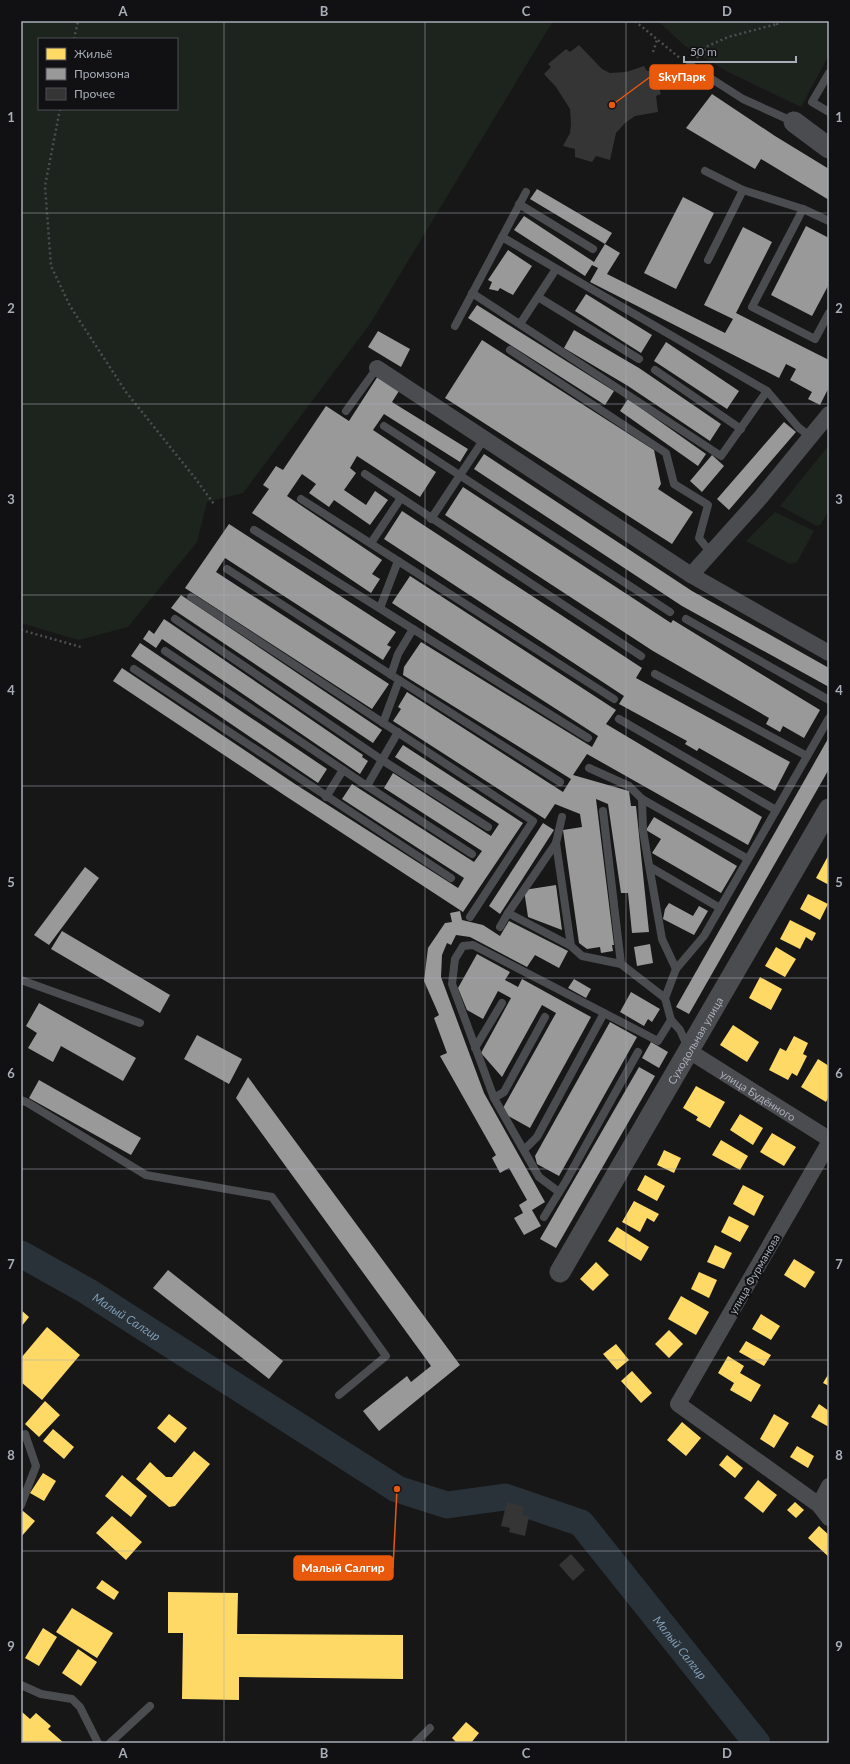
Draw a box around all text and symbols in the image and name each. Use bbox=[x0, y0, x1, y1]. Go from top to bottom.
text: A bbox=[117, 3, 128, 19]
text: B bbox=[320, 3, 329, 19]
text: C bbox=[522, 3, 531, 19]
text: D bbox=[722, 3, 732, 19]
legend bbox=[38, 38, 178, 110]
scale bar bbox=[684, 38, 796, 64]
text: 50 m bbox=[690, 44, 717, 59]
text: Жильё bbox=[74, 46, 112, 61]
callout: SkyПарк bbox=[650, 65, 713, 89]
text: Промзона bbox=[74, 66, 130, 81]
text: SkyПарк bbox=[658, 69, 706, 84]
text: Прочее bbox=[74, 86, 115, 101]
text: 1 bbox=[7, 109, 15, 125]
text: 1 bbox=[835, 109, 843, 125]
text: 2 bbox=[7, 300, 15, 316]
text: 2 bbox=[835, 300, 843, 316]
text: 3 bbox=[7, 491, 15, 507]
text: 3 bbox=[835, 491, 843, 507]
text: 4 bbox=[7, 682, 15, 698]
text: 4 bbox=[835, 682, 843, 698]
text: 5 bbox=[7, 874, 15, 890]
text: 5 bbox=[835, 874, 843, 890]
street label: Суходольная улица bbox=[664, 994, 725, 1086]
text: 6 bbox=[7, 1065, 15, 1081]
text: 6 bbox=[835, 1065, 843, 1081]
street label: улица Будённого bbox=[718, 1066, 798, 1123]
street label: улица Фурманова bbox=[726, 1232, 782, 1316]
text: 7 bbox=[7, 1256, 15, 1272]
text: 7 bbox=[835, 1256, 843, 1272]
water label: Малый Салгир bbox=[90, 1289, 164, 1344]
text: 8 bbox=[7, 1447, 15, 1463]
text: 8 bbox=[835, 1447, 843, 1463]
callout: Малый Салгир bbox=[294, 1556, 393, 1580]
text: Малый Салгир bbox=[301, 1560, 385, 1575]
water label: Малый Салгир bbox=[650, 1612, 710, 1682]
text: 9 bbox=[7, 1638, 15, 1654]
text: 9 bbox=[835, 1638, 843, 1654]
text: A bbox=[117, 1745, 128, 1761]
text: B bbox=[320, 1745, 329, 1761]
text: C bbox=[522, 1745, 531, 1761]
text: D bbox=[722, 1745, 732, 1761]

